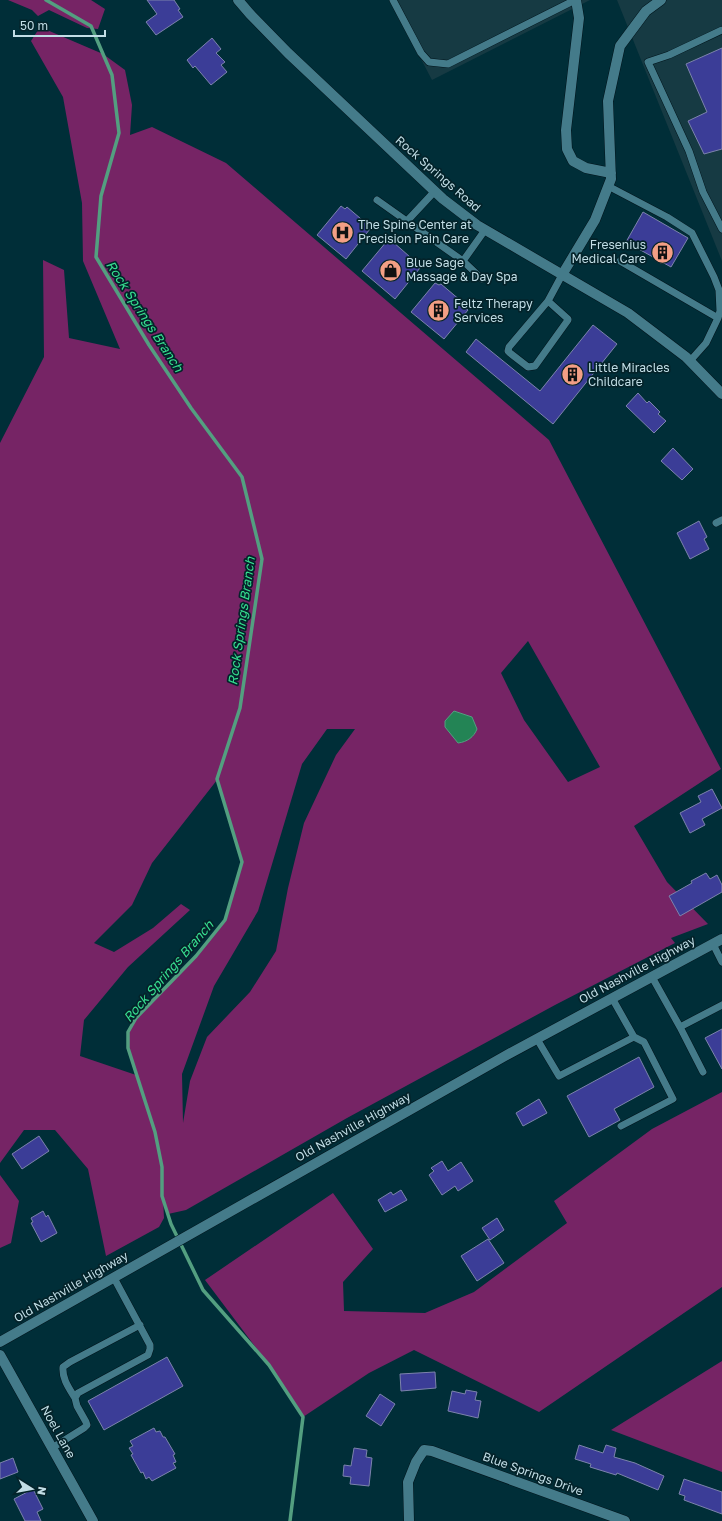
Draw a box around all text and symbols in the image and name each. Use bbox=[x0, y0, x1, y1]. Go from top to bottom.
scale bar bbox=[14, 12, 105, 38]
text: 50 m bbox=[20, 18, 48, 33]
street label: Rock Springs Road bbox=[393, 133, 484, 215]
place label: The Spine Center at Precision Pain Care bbox=[358, 217, 472, 246]
hospital icon: The Spine Center at Precision Pain Care bbox=[330, 219, 356, 245]
place label: Fresenius Medical Care bbox=[572, 237, 646, 266]
building icon: Fresenius Medical Care bbox=[649, 239, 675, 265]
place label: Blue Sage Massage & Day Spa bbox=[406, 255, 517, 284]
water label: Rock Springs Branch bbox=[103, 257, 187, 375]
shop icon: Blue Sage Massage & Day Spa bbox=[378, 257, 404, 283]
place label: Feltz Therapy Services bbox=[454, 296, 533, 325]
building icon: Feltz Therapy Services bbox=[426, 298, 452, 324]
place label: Little Miracles Childcare bbox=[588, 360, 670, 389]
building icon: Little Miracles Childcare bbox=[560, 362, 586, 388]
water label: Rock Springs Branch bbox=[224, 555, 258, 686]
water label: Rock Springs Branch bbox=[120, 916, 217, 1025]
street label: Old Nashville Highway bbox=[576, 932, 698, 1007]
street label: Old Nashville Highway bbox=[292, 1088, 413, 1165]
street label: Old Nashville Highway bbox=[11, 1248, 131, 1325]
street label: Noel Lane bbox=[38, 1403, 79, 1461]
street label: Blue Springs Drive bbox=[481, 1448, 586, 1499]
north arrow bbox=[12, 1469, 52, 1509]
text: N bbox=[35, 1486, 49, 1496]

